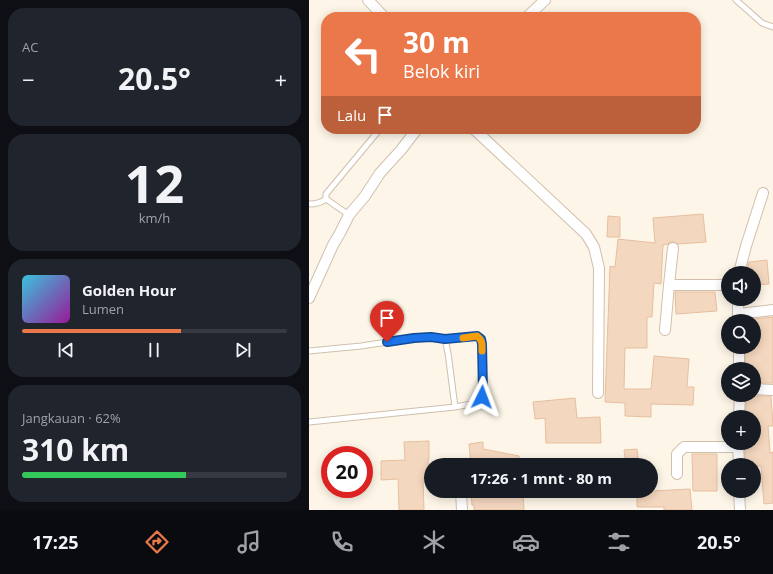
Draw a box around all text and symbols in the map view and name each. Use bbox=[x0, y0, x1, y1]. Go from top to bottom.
text: 30 m bbox=[403, 23, 470, 61]
icon: left bbox=[337, 28, 389, 80]
text: AC bbox=[22, 38, 38, 56]
text: 20.5° bbox=[118, 58, 191, 99]
text: Belok kiri bbox=[403, 59, 480, 83]
text: − bbox=[22, 64, 35, 94]
text: + bbox=[274, 64, 287, 94]
icon: arrive bbox=[374, 104, 396, 126]
text: Lalu bbox=[337, 105, 366, 125]
text: 12 bbox=[125, 147, 184, 218]
text: km/h bbox=[139, 209, 170, 227]
map controls bbox=[721, 266, 761, 498]
button: sound bbox=[721, 266, 761, 306]
text: Golden Hour bbox=[82, 280, 176, 300]
text: Lumen bbox=[82, 300, 124, 318]
pin bbox=[370, 301, 404, 342]
icon: arrive bbox=[376, 307, 398, 329]
button: search bbox=[721, 314, 761, 354]
icon: previous bbox=[55, 339, 77, 361]
icon: pause bbox=[143, 339, 165, 361]
icon: next bbox=[232, 339, 254, 361]
button: layers bbox=[721, 362, 761, 402]
position arrow bbox=[461, 376, 503, 418]
text: Jangkauan · 62% bbox=[22, 409, 121, 427]
button: + bbox=[721, 410, 761, 450]
text: 310 km bbox=[22, 429, 129, 470]
speed limit sign: 20 bbox=[321, 446, 373, 498]
button: − bbox=[721, 458, 761, 498]
text: 17:26 · 1 mnt · 80 m bbox=[470, 468, 612, 488]
icon: directions bbox=[143, 528, 171, 556]
icon: music bbox=[235, 528, 263, 556]
icon: phone bbox=[328, 528, 356, 556]
icon: climate bbox=[420, 528, 448, 556]
icon: car bbox=[512, 528, 540, 556]
icon: filters bbox=[605, 528, 633, 556]
text: 17:25 bbox=[32, 530, 78, 554]
text: 20.5° bbox=[697, 530, 741, 554]

